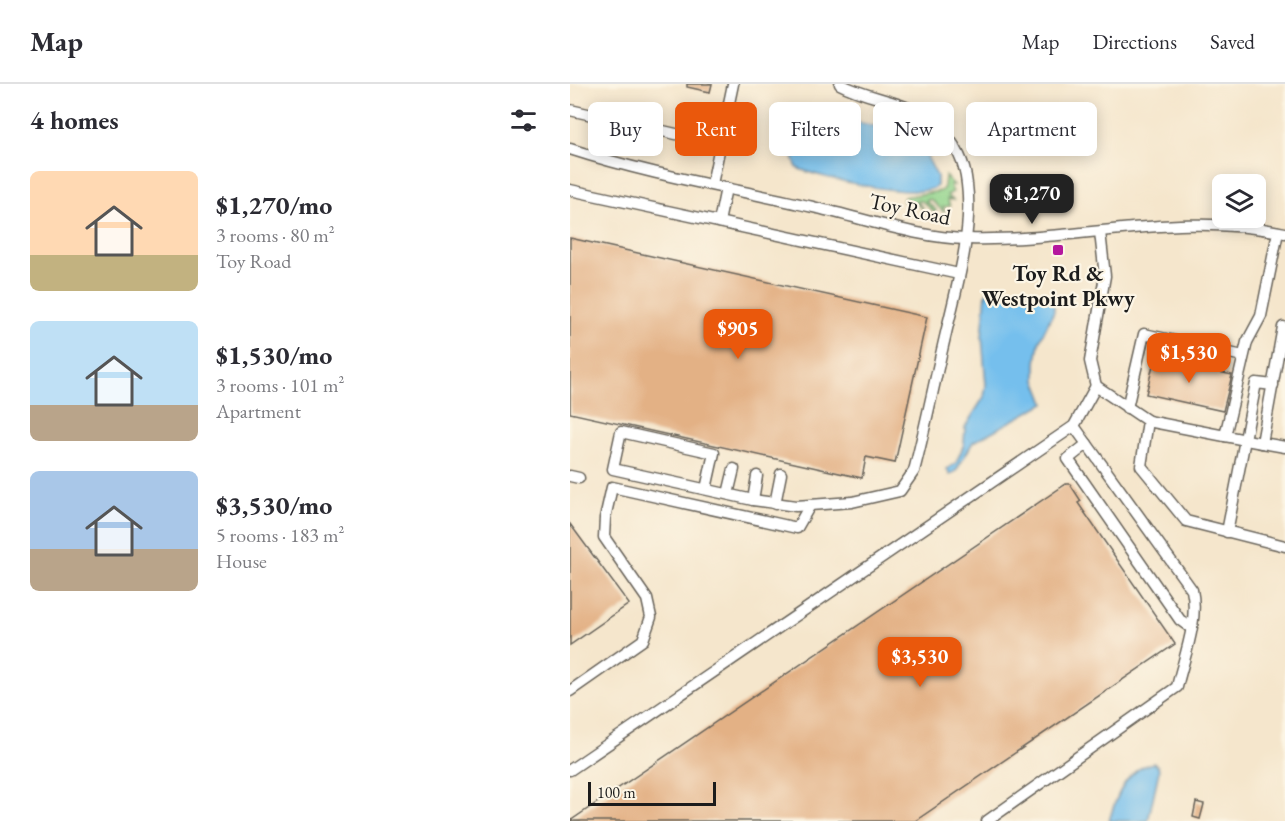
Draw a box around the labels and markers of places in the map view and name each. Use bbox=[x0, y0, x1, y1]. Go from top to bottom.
pin: $1,270 bbox=[983, 174, 1081, 225]
marker: Toy Rd & Westpoint Pkwy bbox=[1051, 243, 1065, 257]
place label: Toy Rd & Westpoint Pkwy bbox=[982, 259, 1135, 313]
pin: $905 bbox=[702, 309, 774, 360]
pin: $1,530 bbox=[1140, 333, 1238, 384]
pin: $3,530 bbox=[871, 637, 969, 688]

